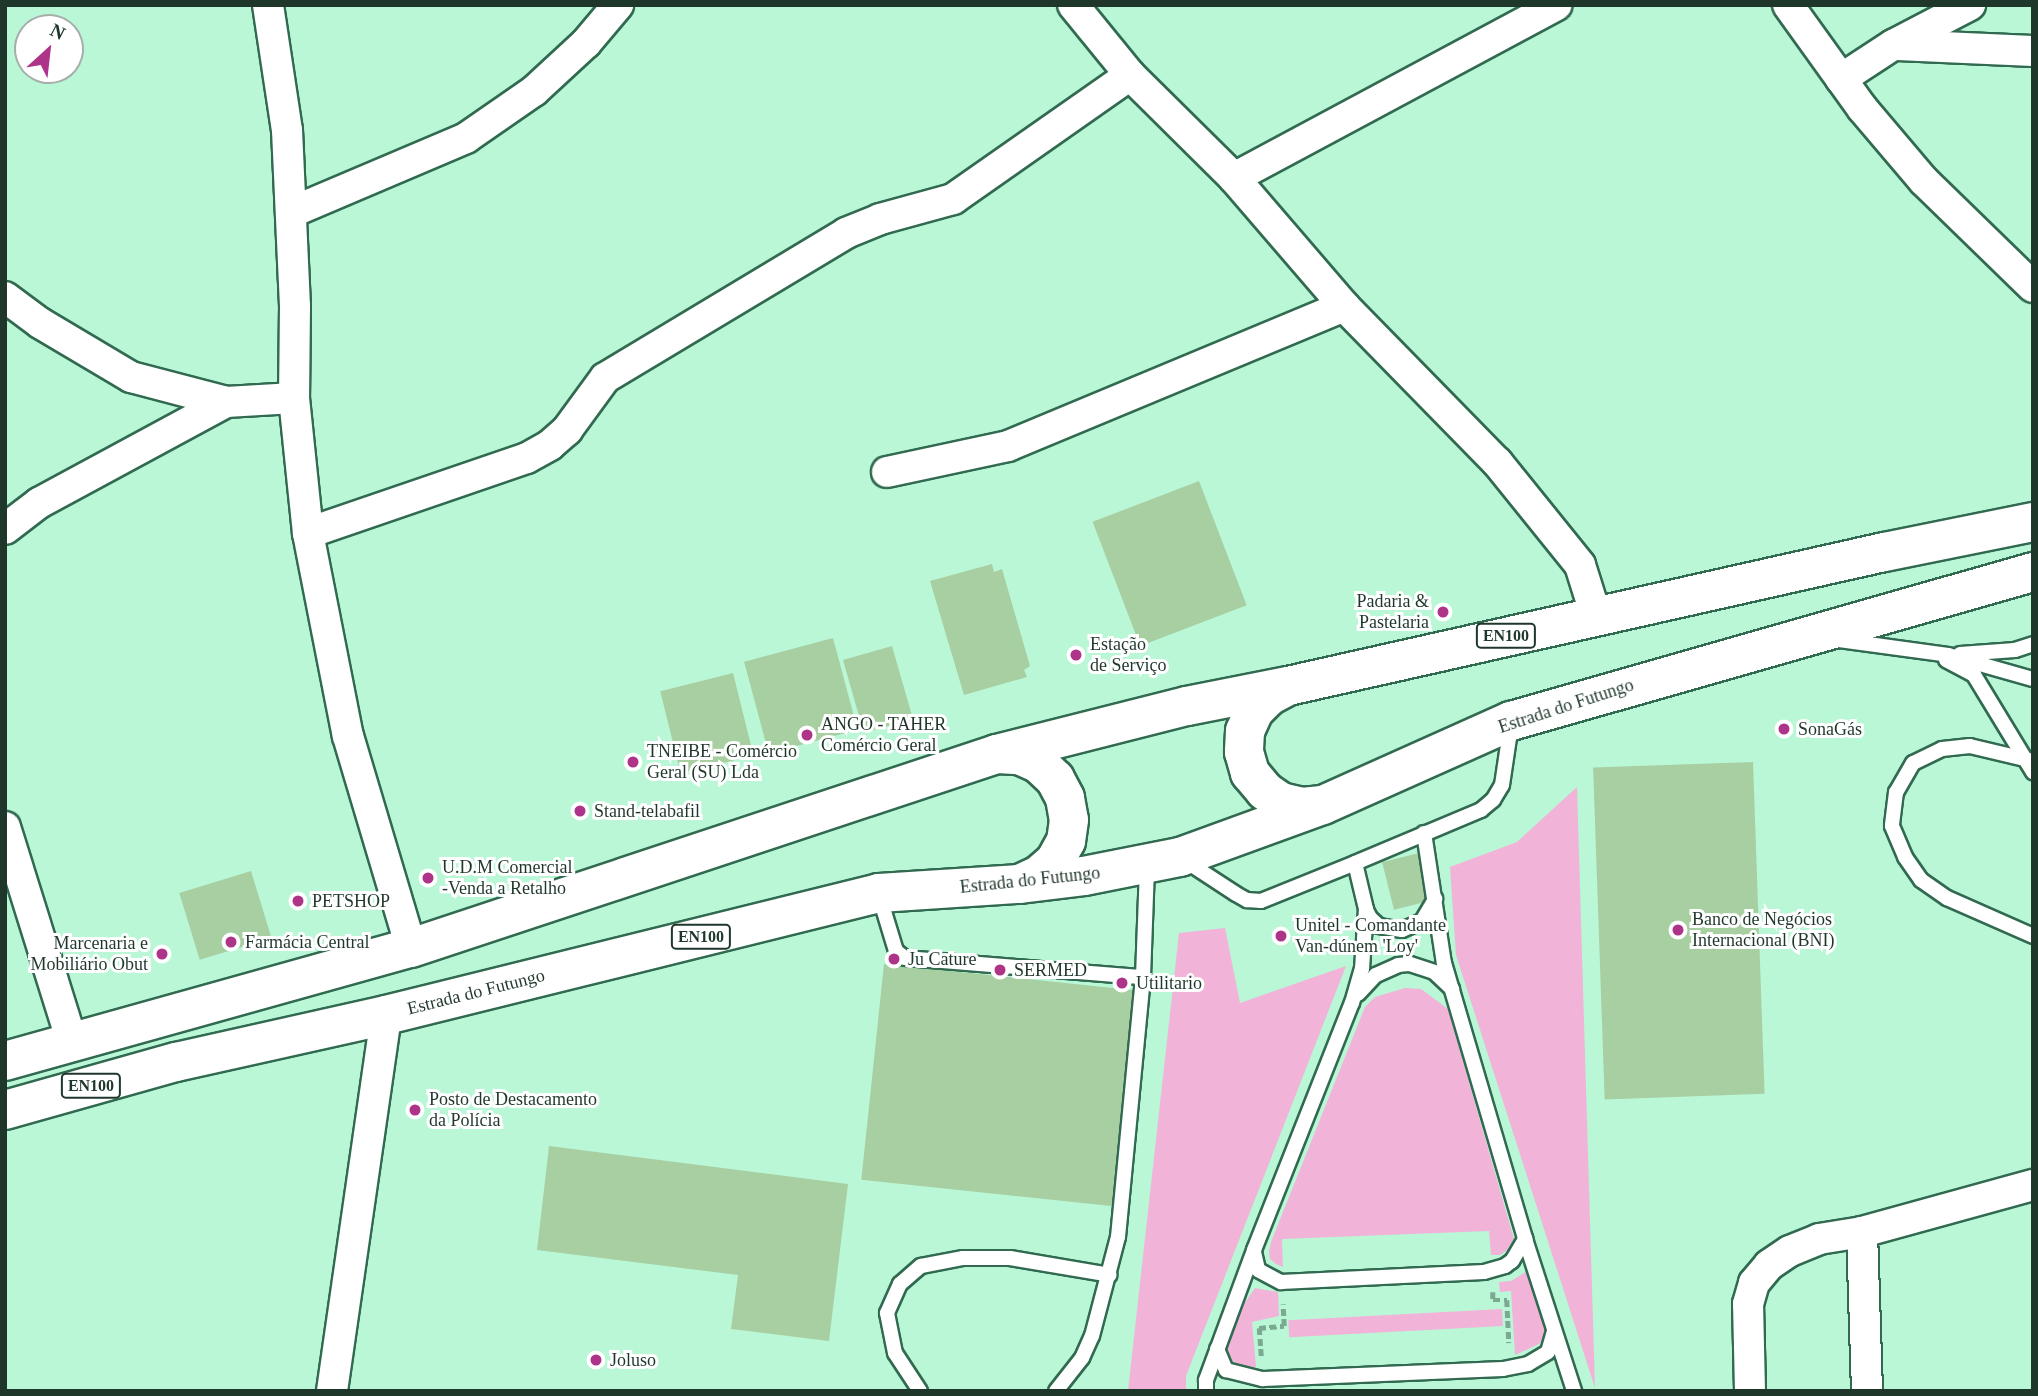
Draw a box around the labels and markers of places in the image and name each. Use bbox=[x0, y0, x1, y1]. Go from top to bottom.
place label: Padaria & Pastelaria bbox=[1357, 591, 1429, 634]
marker: Padaria & Pastelaria bbox=[1435, 604, 1451, 620]
place label: Estação de Serviço bbox=[1090, 634, 1166, 676]
marker: Estação de Serviço bbox=[1068, 647, 1084, 663]
place label: ANGO - TAHER Comércio Geral bbox=[821, 714, 947, 756]
place label: SonaGás bbox=[1798, 718, 1862, 740]
marker: SonaGás bbox=[1776, 721, 1792, 737]
marker: ANGO - TAHER Comércio Geral bbox=[799, 727, 815, 743]
place label: TNEIBE - Comércio Geral (SU) Lda bbox=[647, 741, 797, 784]
marker: TNEIBE - Comércio Geral (SU) Lda bbox=[625, 754, 641, 770]
place label: Stand-telabafil bbox=[594, 800, 700, 822]
marker: Stand-telabafil bbox=[572, 803, 588, 819]
place label: U.D.M Comercial -Venda a Retalho bbox=[442, 857, 572, 900]
marker: U.D.M Comercial -Venda a Retalho bbox=[420, 870, 436, 886]
place label: PETSHOP bbox=[312, 890, 390, 912]
marker: PETSHOP bbox=[290, 893, 306, 909]
place label: Banco de Negócios Internacional (BNI) bbox=[1692, 909, 1834, 951]
place label: Unitel - Comandante Van-dúnem 'Loy' bbox=[1295, 915, 1446, 958]
marker: Banco de Negócios Internacional (BNI) bbox=[1670, 922, 1686, 938]
marker: Unitel - Comandante Van-dúnem 'Loy' bbox=[1273, 928, 1289, 944]
place label: Farmácia Central bbox=[245, 931, 369, 953]
place label: Marcenaria e Mobiliário Obut bbox=[31, 933, 148, 976]
marker: Farmácia Central bbox=[223, 934, 239, 950]
marker: Marcenaria e Mobiliário Obut bbox=[154, 946, 170, 962]
place label: Ju Cature bbox=[908, 948, 976, 970]
marker: Ju Cature bbox=[886, 951, 902, 967]
place label: SERMED bbox=[1014, 959, 1087, 981]
marker: SERMED bbox=[992, 962, 1008, 978]
place label: Utilitario bbox=[1136, 972, 1202, 994]
marker: Utilitario bbox=[1114, 975, 1130, 991]
place label: Posto de Destacamento da Polícia bbox=[429, 1089, 597, 1132]
marker: Posto de Destacamento da Polícia bbox=[407, 1102, 423, 1118]
place label: Joluso bbox=[610, 1349, 656, 1371]
marker: Joluso bbox=[588, 1352, 604, 1368]

